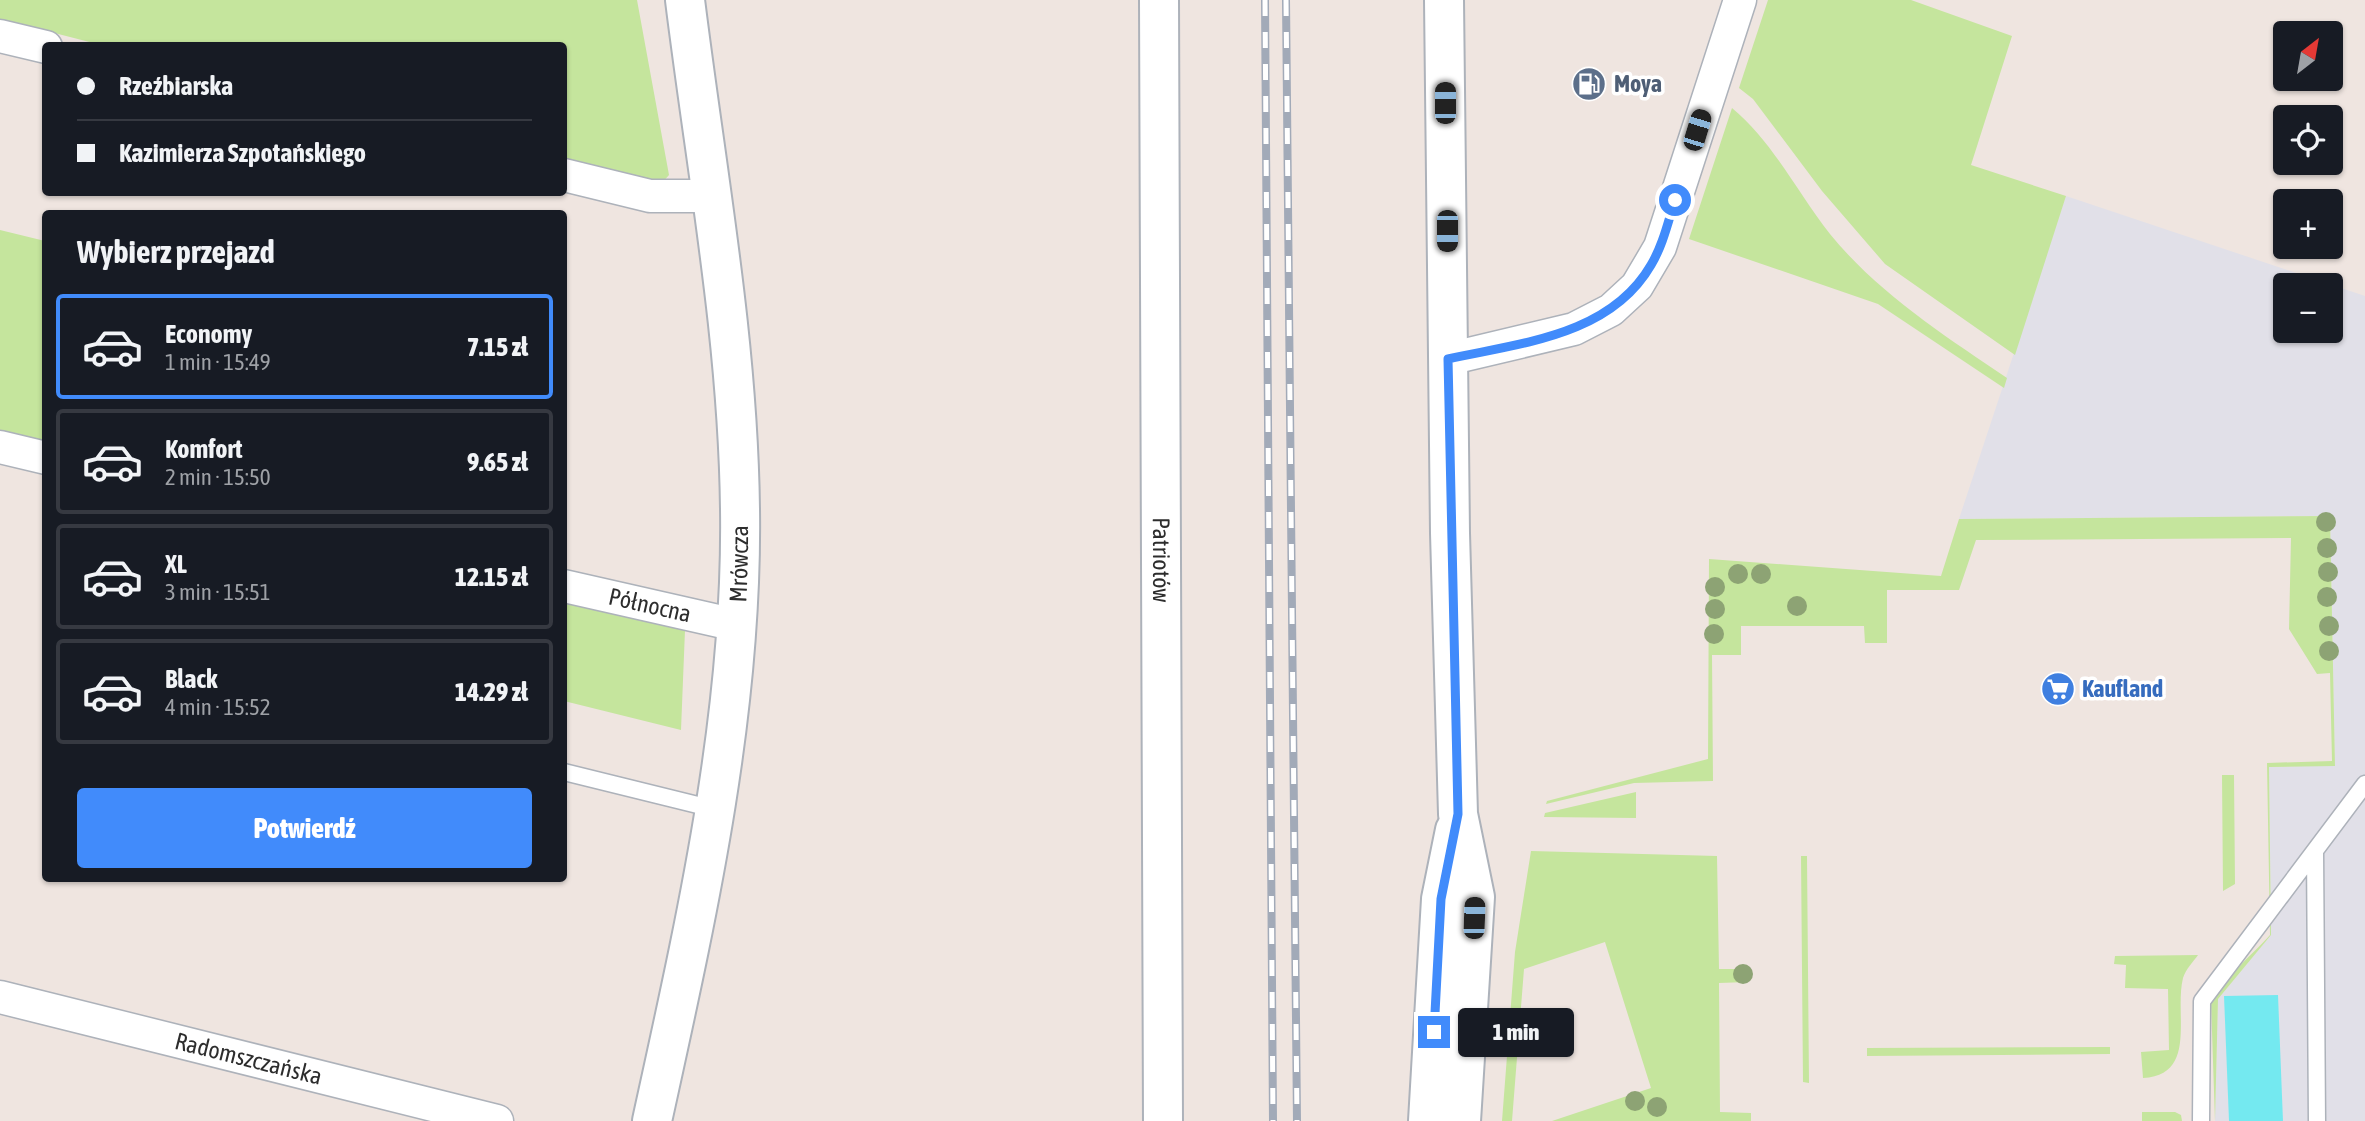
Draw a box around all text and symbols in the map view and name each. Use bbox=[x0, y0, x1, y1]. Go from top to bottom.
north arrow bbox=[2273, 21, 2343, 91]
map controls bbox=[2273, 21, 2343, 343]
fuel station icon: Moya bbox=[1570, 65, 1608, 103]
place label: Moya bbox=[1614, 70, 1662, 97]
text: Rzeźbiarska bbox=[119, 71, 233, 101]
car bbox=[1435, 82, 1456, 124]
button: locate bbox=[2273, 105, 2343, 175]
car bbox=[1681, 107, 1714, 153]
text: Kazimierza Szpotańskiego bbox=[119, 138, 366, 168]
route start bbox=[1659, 184, 1691, 216]
button: + bbox=[2273, 189, 2343, 259]
car bbox=[1437, 210, 1458, 252]
text: Wybierz przejazd bbox=[77, 233, 275, 270]
button: − bbox=[2273, 273, 2343, 343]
icon: car bbox=[81, 315, 144, 378]
text: Economy bbox=[165, 319, 252, 349]
text: 7.15 zł bbox=[467, 332, 528, 362]
text: 1 min · 15:49 bbox=[165, 349, 271, 375]
icon: car bbox=[81, 430, 144, 493]
text: Komfort bbox=[165, 434, 242, 464]
text: 9.65 zł bbox=[467, 447, 528, 477]
text: 2 min · 15:50 bbox=[165, 464, 271, 490]
street label: Patriotów bbox=[1148, 517, 1175, 603]
street label: Mrówcza bbox=[724, 525, 753, 603]
icon: car bbox=[81, 545, 144, 608]
text: XL bbox=[165, 549, 187, 579]
text: 12.15 zł bbox=[455, 562, 528, 592]
text: 3 min · 15:51 bbox=[165, 579, 271, 605]
street label: Północna bbox=[606, 583, 694, 627]
icon: car bbox=[81, 660, 144, 723]
text: Black bbox=[165, 664, 217, 694]
supermarket icon: Kaufland bbox=[2039, 670, 2077, 708]
place label: Kaufland bbox=[2082, 675, 2163, 702]
text: 14.29 zł bbox=[455, 677, 528, 707]
text: 4 min · 15:52 bbox=[165, 694, 271, 720]
button: Potwierdź bbox=[77, 788, 532, 868]
car bbox=[1463, 897, 1486, 939]
callout: 1 min bbox=[1458, 1007, 1574, 1056]
route end bbox=[1418, 1016, 1450, 1048]
text: 1 min bbox=[1493, 1019, 1539, 1045]
street label: Radomszczańska bbox=[172, 1027, 325, 1090]

